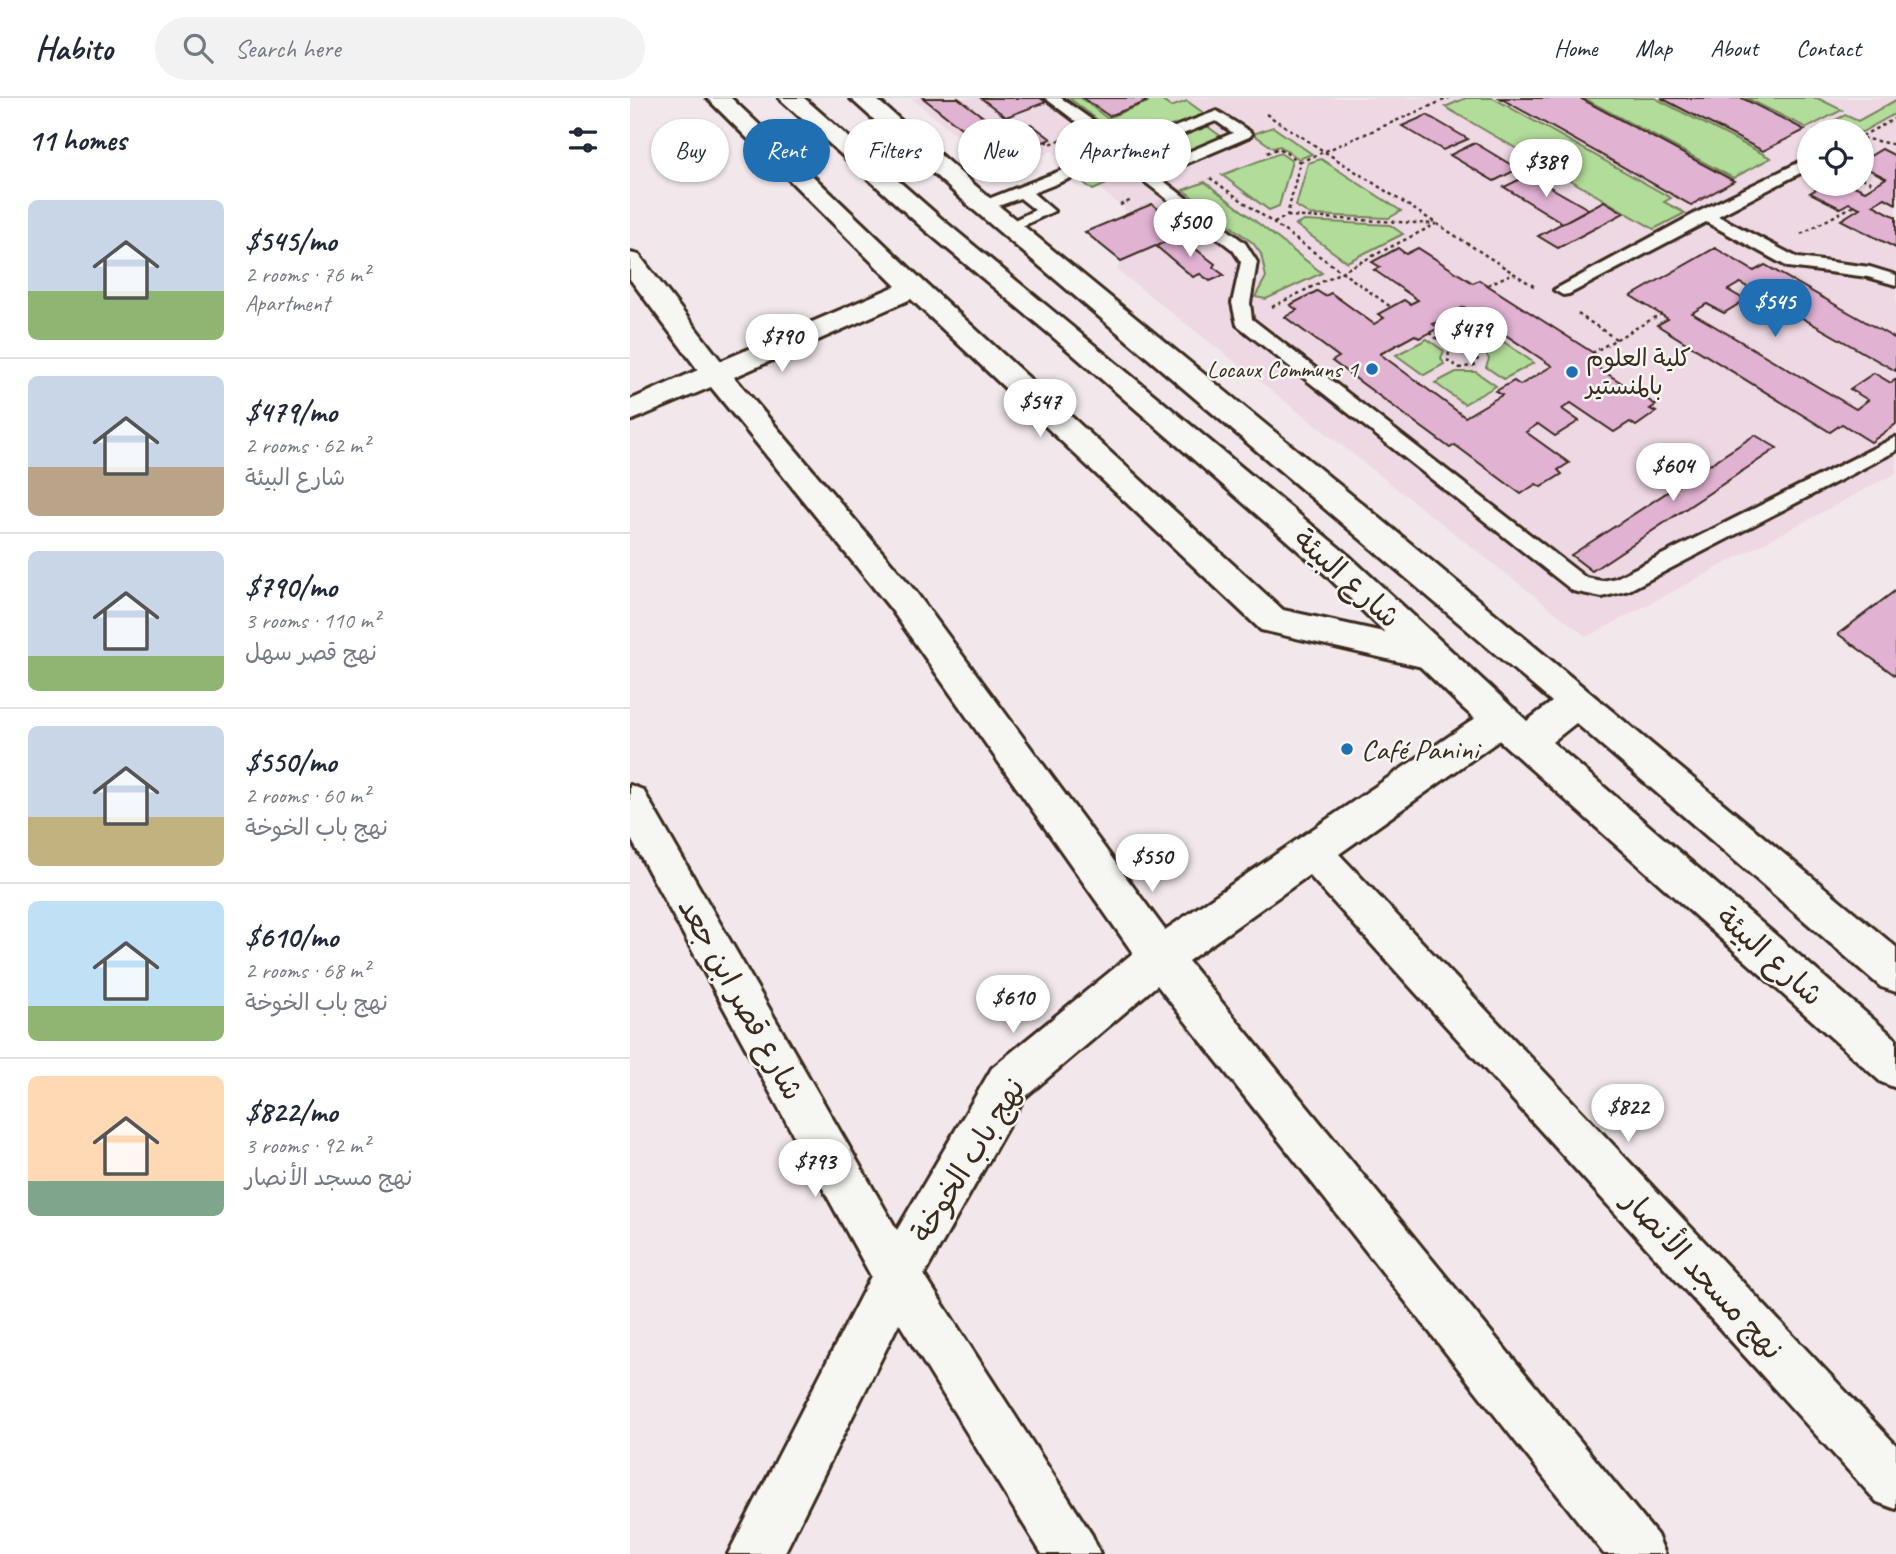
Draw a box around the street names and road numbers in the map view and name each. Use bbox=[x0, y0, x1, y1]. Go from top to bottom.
street label: شارع البيئة bbox=[1284, 520, 1408, 637]
street label: شارع قصر ابن جعد bbox=[668, 891, 812, 1108]
street label: شارع البيئة bbox=[1707, 898, 1831, 1015]
street label: نهج باب الخوخة bbox=[902, 1071, 1034, 1250]
street label: نهج مسجد الأنصار bbox=[1612, 1179, 1792, 1368]

